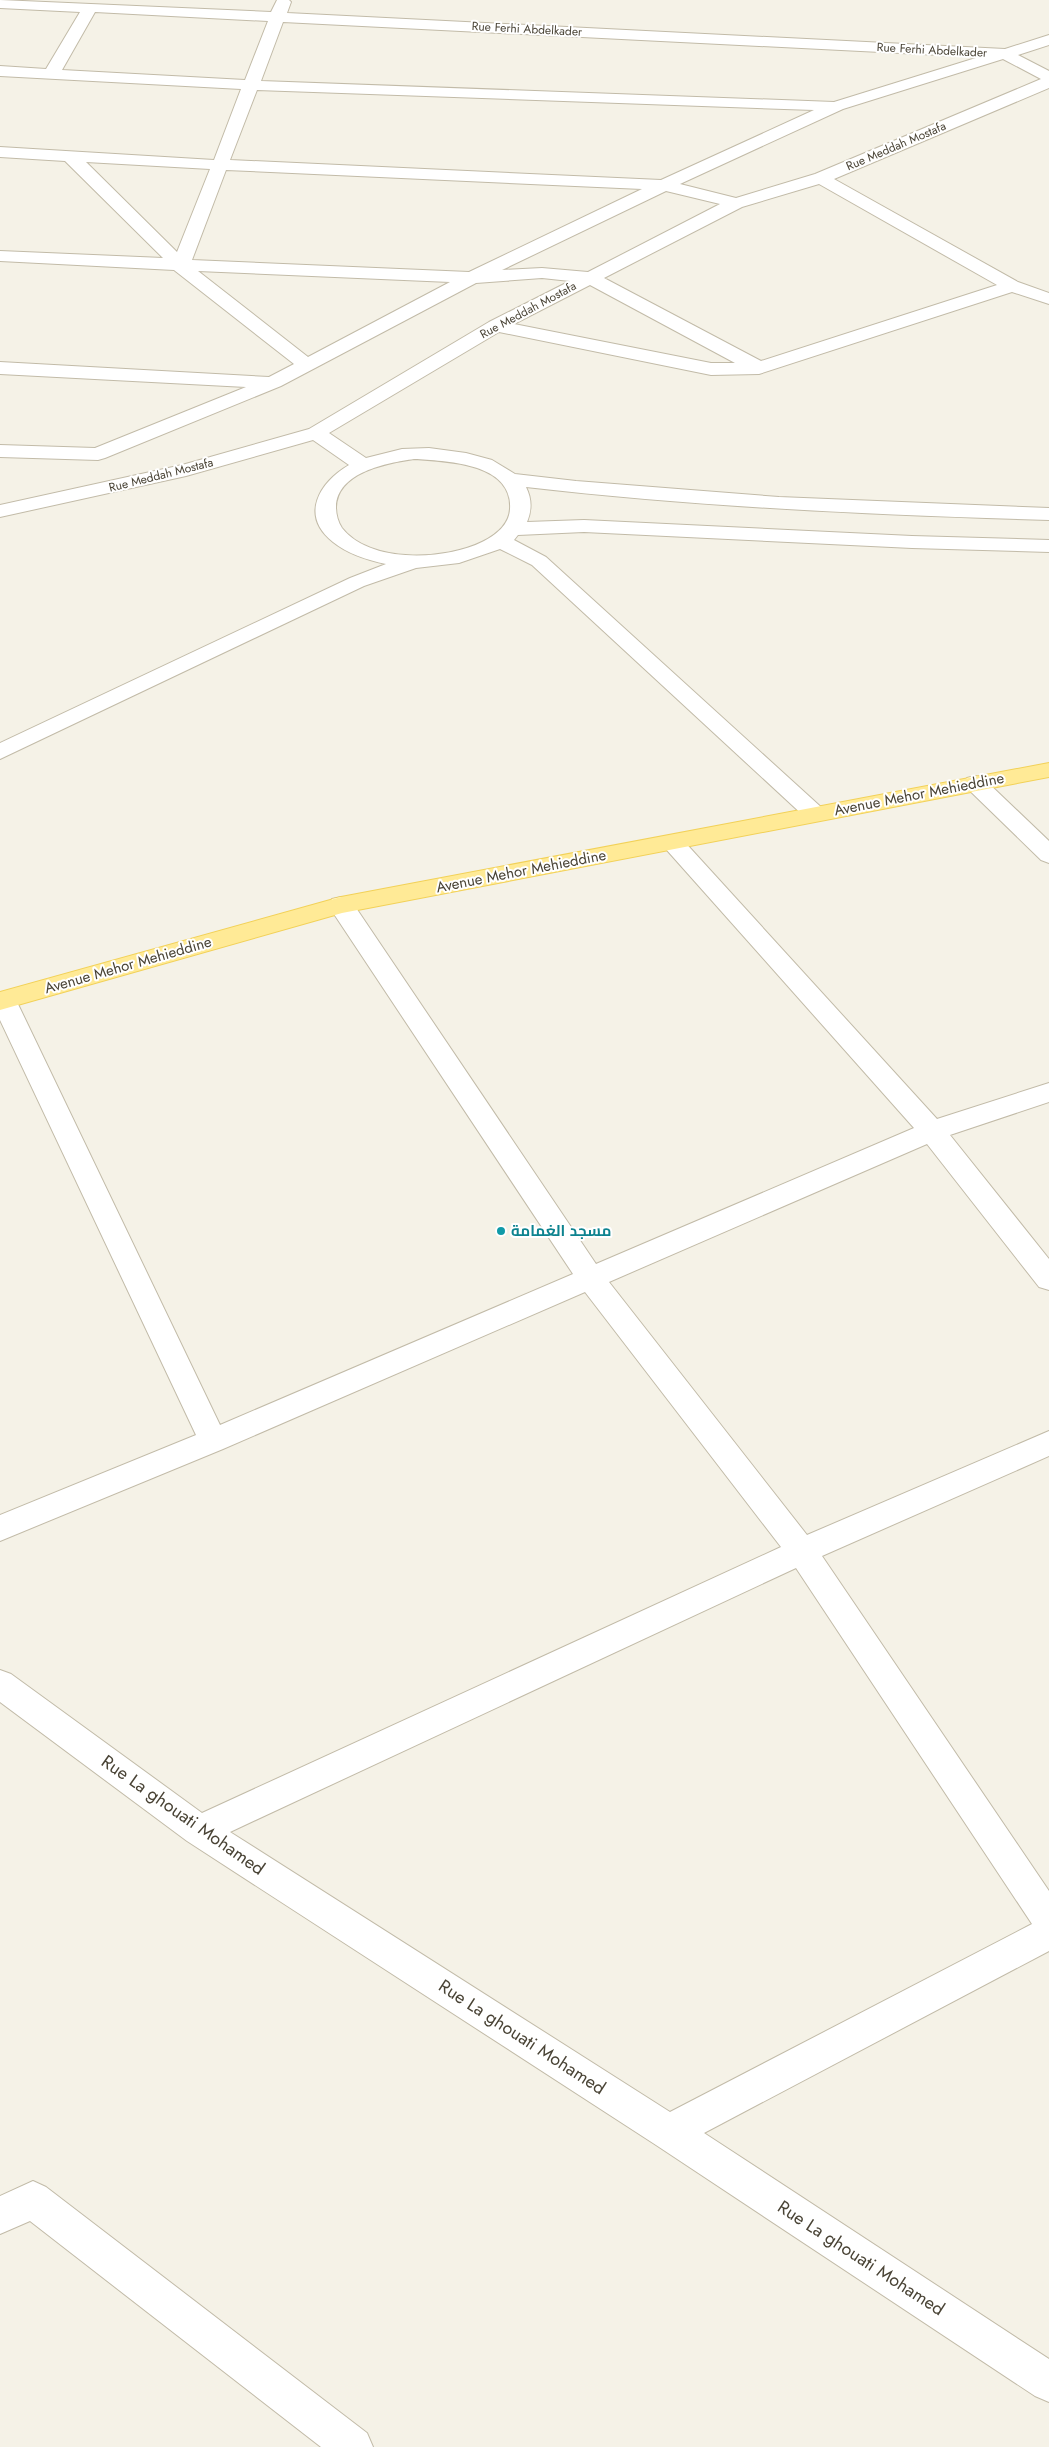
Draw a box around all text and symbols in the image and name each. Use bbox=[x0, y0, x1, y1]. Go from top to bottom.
street label: Rue Ferhi Abdelkader bbox=[471, 17, 584, 41]
street label: Rue Ferhi Abdelkader bbox=[876, 38, 989, 62]
street label: Rue Meddah Mostafa bbox=[843, 117, 949, 175]
street label: Rue Meddah Mostafa bbox=[477, 277, 580, 343]
street label: Rue Meddah Mostafa bbox=[107, 453, 215, 497]
street label: Avenue Mehor Mehieddine bbox=[832, 767, 1006, 821]
street label: Avenue Mehor Mehieddine bbox=[434, 844, 608, 898]
street label: Avenue Mehor Mehieddine bbox=[42, 931, 214, 999]
place label: مسجد الغمامة bbox=[511, 1220, 611, 1242]
marker: مسجد الغمامة bbox=[495, 1225, 507, 1237]
street label: Rue La ghouati Mohamed bbox=[96, 1749, 270, 1881]
street label: Rue La ghouati Mohamed bbox=[433, 1973, 611, 2101]
street label: Rue La ghouati Mohamed bbox=[772, 2194, 950, 2322]

